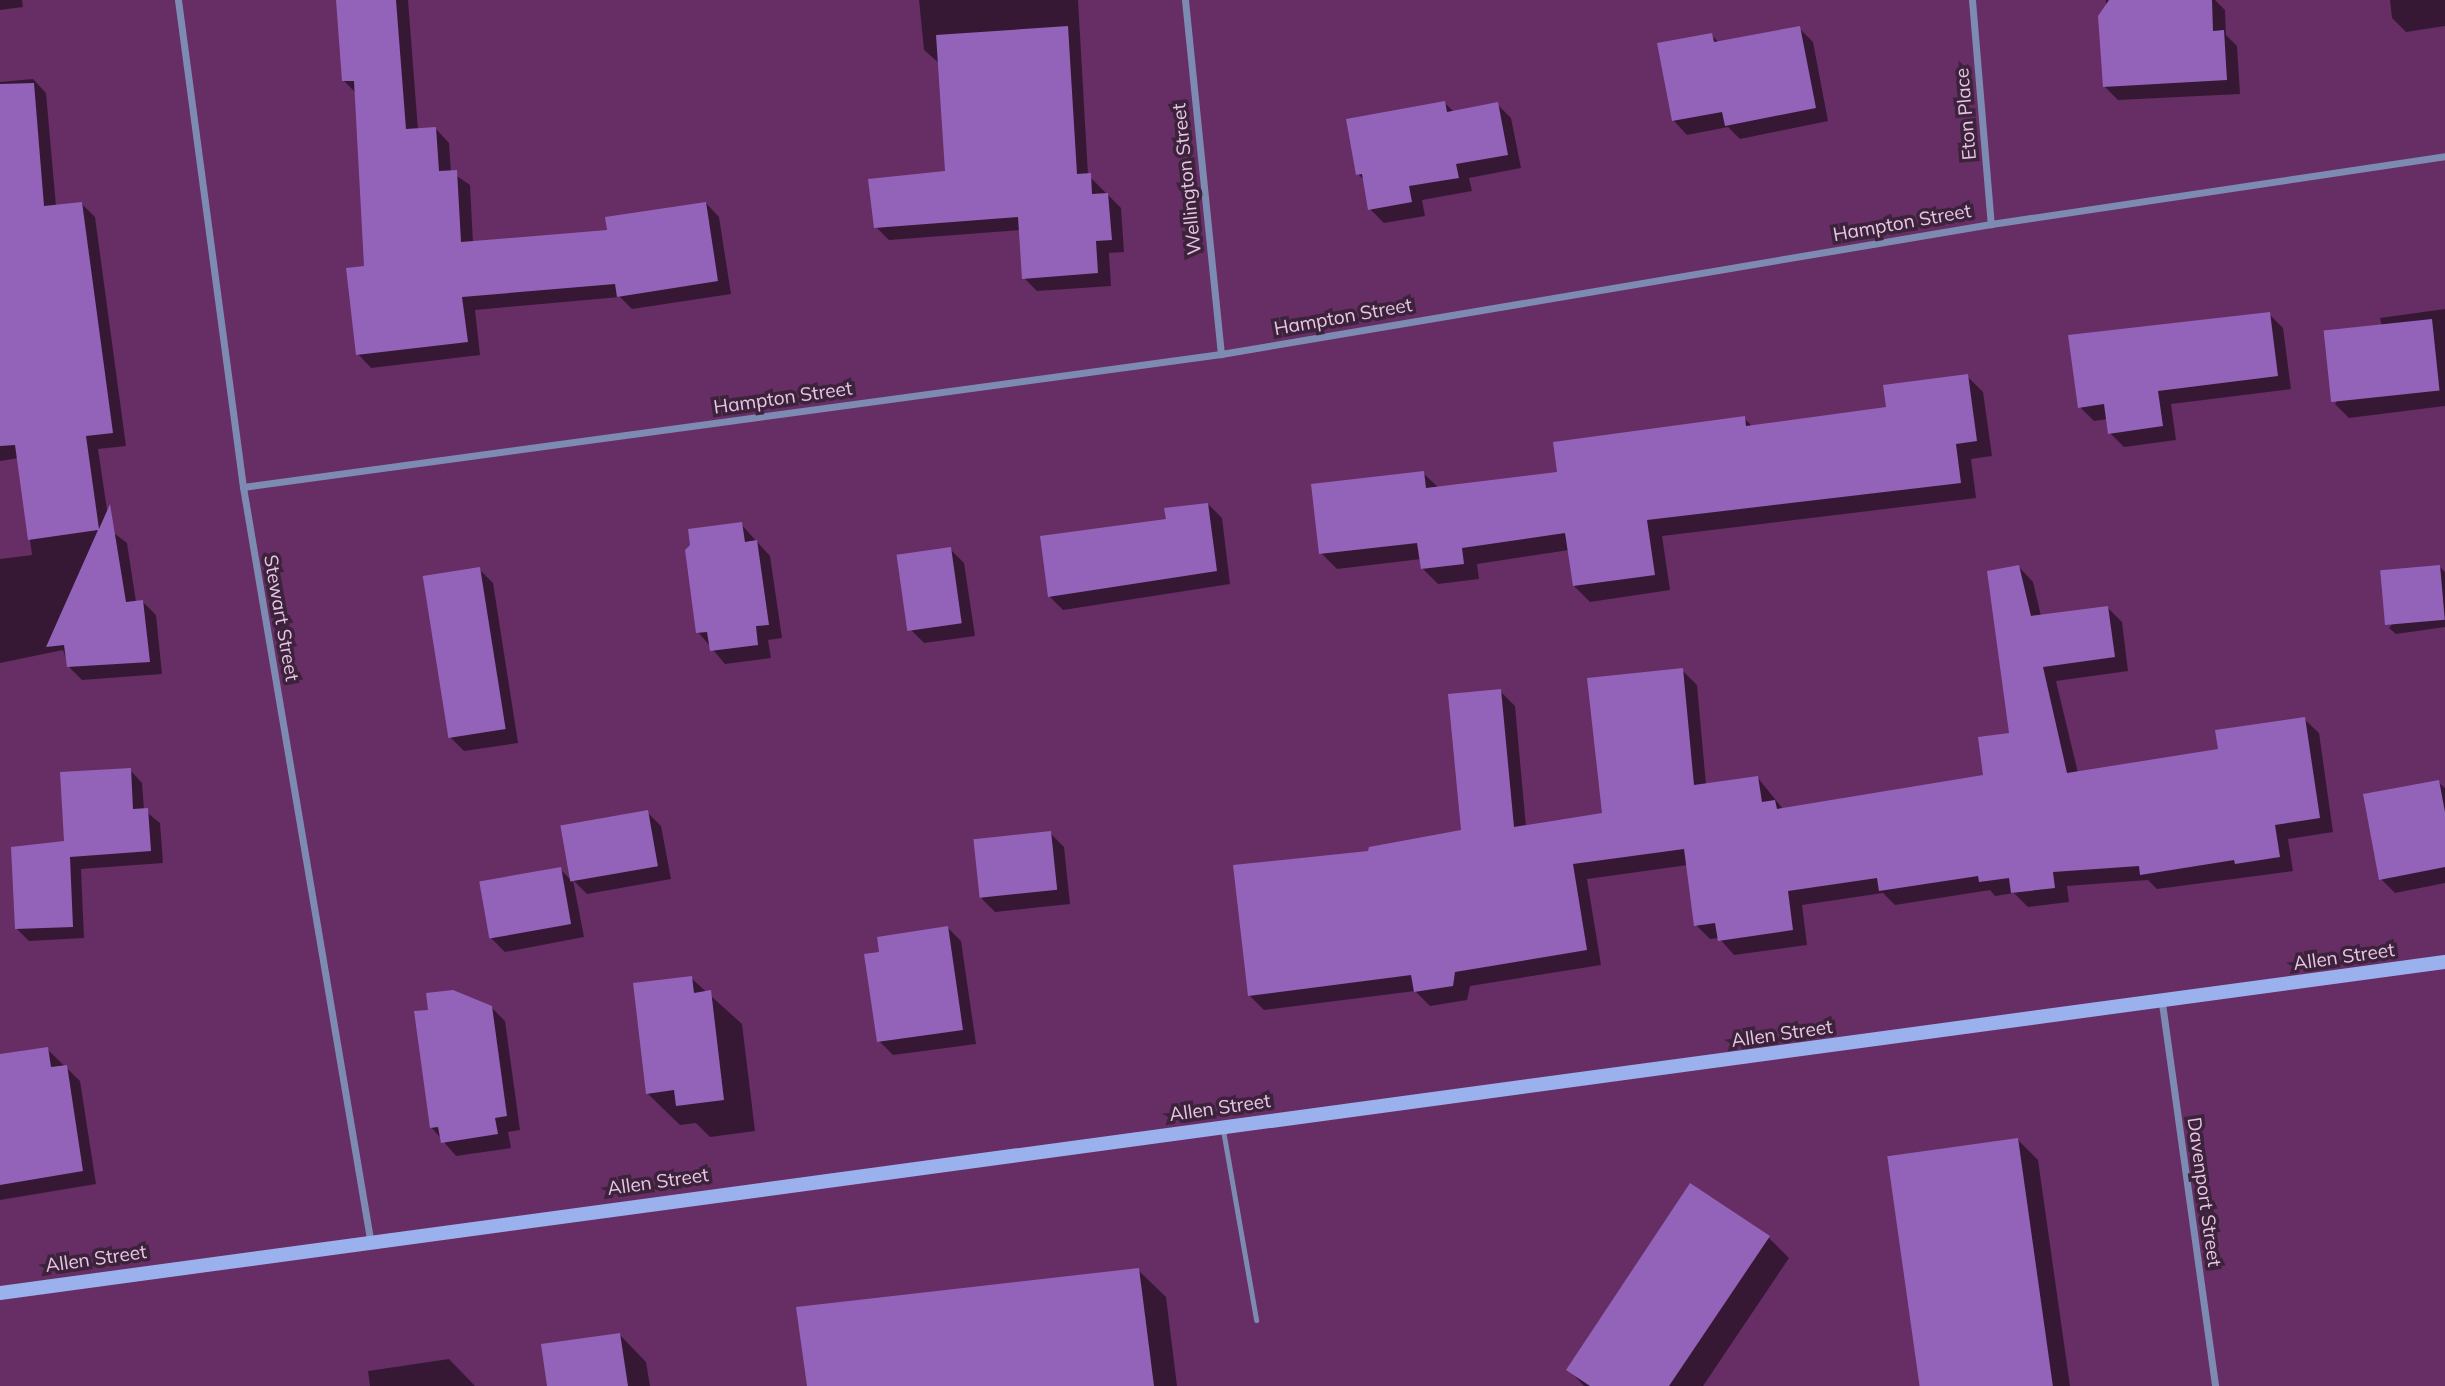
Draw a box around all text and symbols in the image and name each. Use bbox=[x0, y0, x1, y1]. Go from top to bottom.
street label: Eton Place bbox=[1951, 67, 1981, 161]
street label: Wellington Street bbox=[1168, 102, 1206, 256]
street label: Hampton Street bbox=[1831, 200, 1973, 246]
street label: Hampton Street bbox=[1272, 294, 1414, 340]
street label: Hampton Street bbox=[712, 377, 854, 419]
street label: Stewart Street bbox=[259, 553, 303, 683]
street label: Allen Street bbox=[2292, 939, 2396, 975]
street label: Allen Street bbox=[1730, 1016, 1834, 1052]
street label: Allen Street bbox=[1168, 1090, 1272, 1126]
street label: Davenport Street bbox=[2182, 1116, 2226, 1268]
street label: Allen Street bbox=[606, 1164, 710, 1200]
street label: Allen Street bbox=[44, 1241, 148, 1277]

